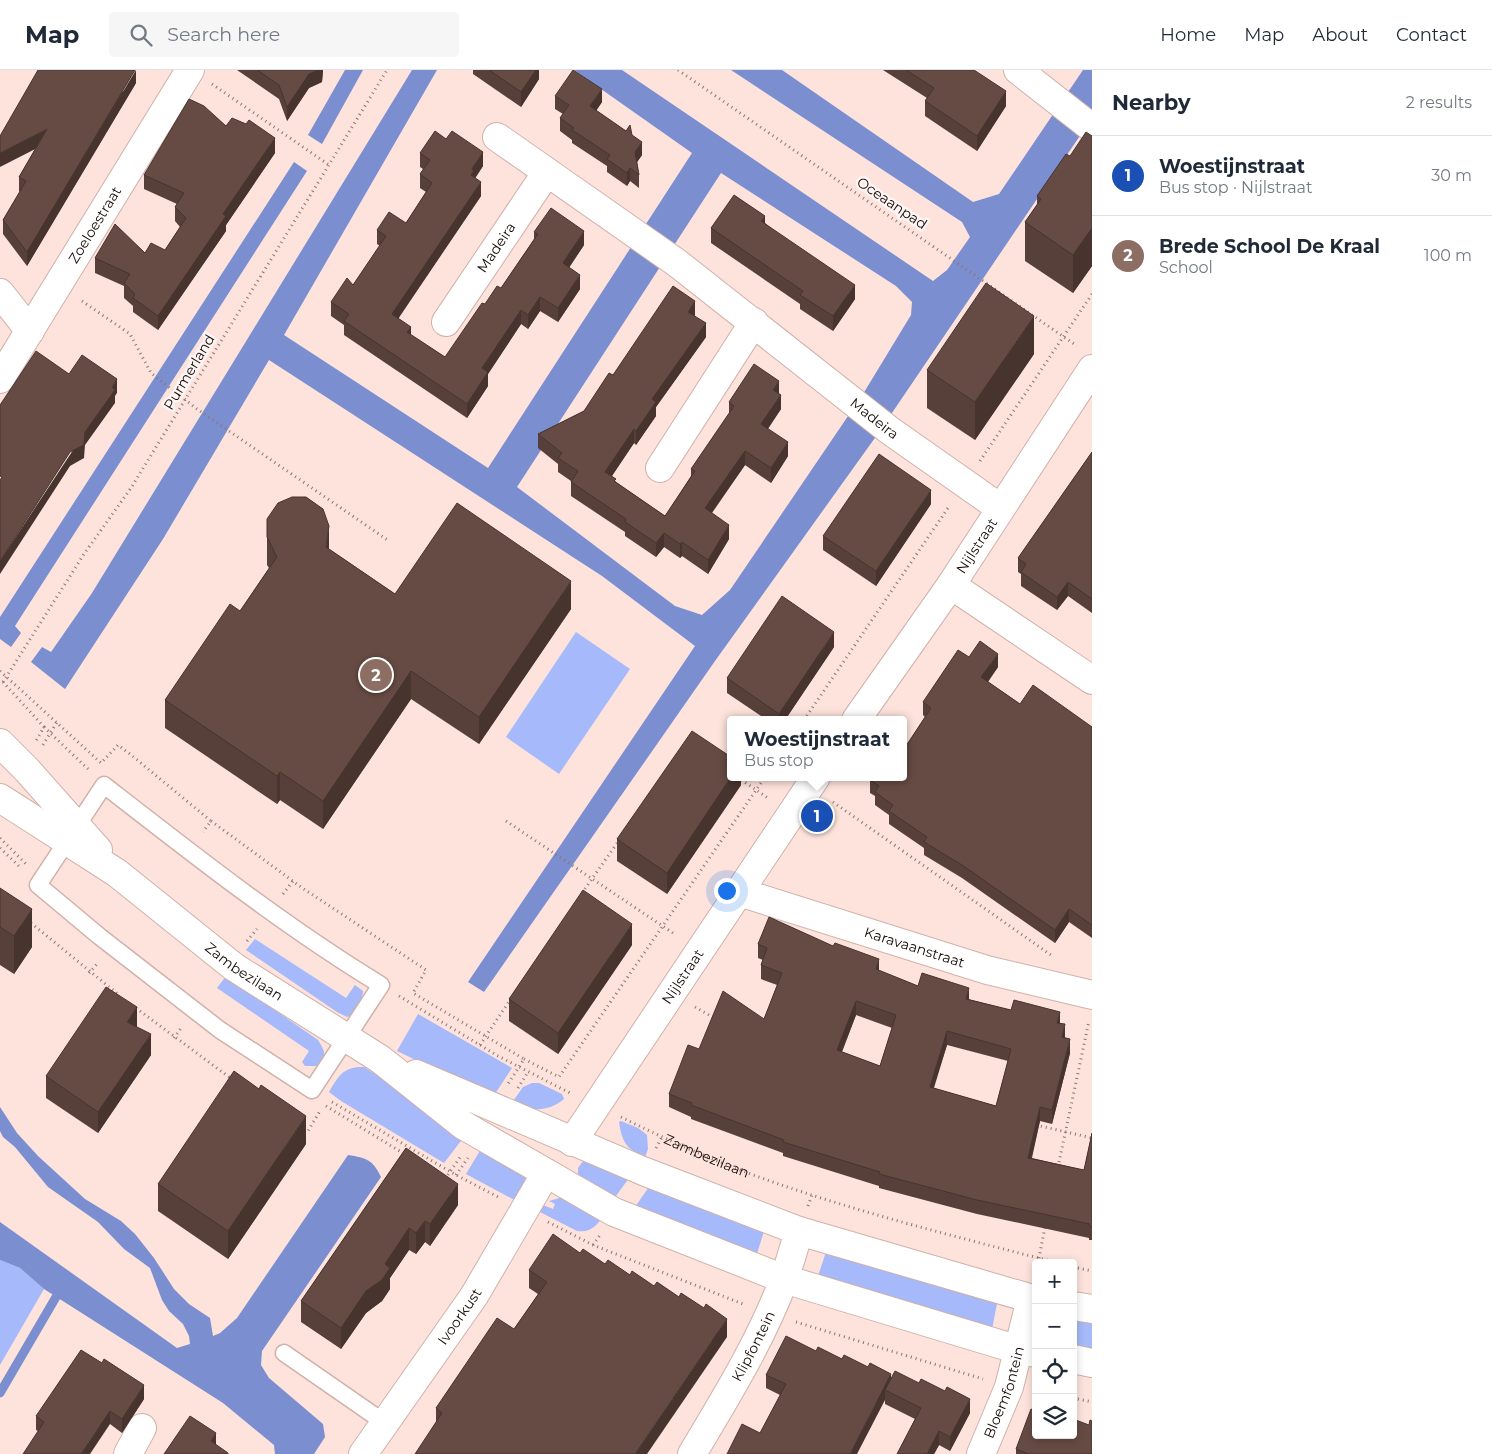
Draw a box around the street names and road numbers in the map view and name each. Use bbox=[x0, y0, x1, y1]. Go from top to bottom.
street label: Oceaanpad bbox=[853, 173, 931, 233]
street label: Zoeloestraat bbox=[64, 183, 125, 267]
street label: Madeira bbox=[473, 219, 520, 276]
street label: Purmerland bbox=[159, 331, 219, 413]
street label: Madeira bbox=[847, 394, 902, 443]
street label: Nijlstraat bbox=[952, 514, 1001, 577]
street label: Karavaanstraat bbox=[862, 923, 967, 972]
street label: Zambezilaan bbox=[201, 938, 286, 1005]
street label: Nijlstraat bbox=[658, 945, 708, 1008]
street label: Zambezilaan bbox=[661, 1130, 752, 1182]
street label: Ivoorkust bbox=[434, 1285, 486, 1348]
street label: Klipfontein bbox=[728, 1308, 779, 1385]
street label: Bloemfontein bbox=[980, 1344, 1028, 1441]

